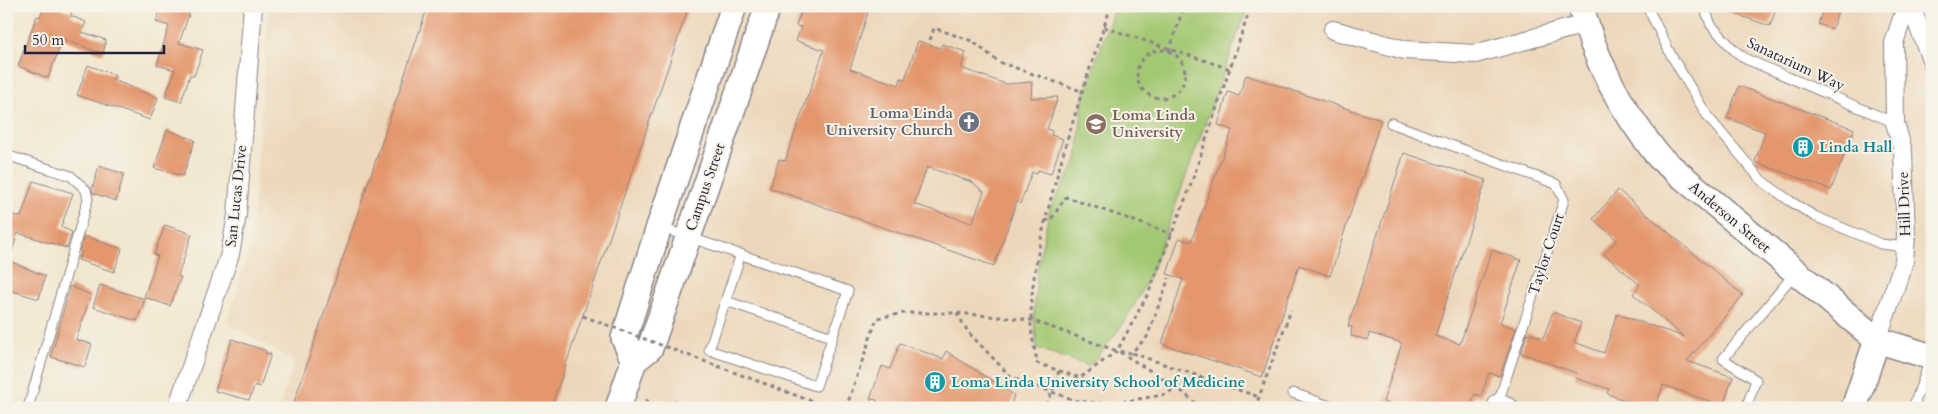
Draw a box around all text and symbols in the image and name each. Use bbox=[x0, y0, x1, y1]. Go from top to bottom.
scale bar bbox=[25, 22, 164, 54]
text: 50 m bbox=[32, 30, 64, 50]
street label: Sanatarium Way bbox=[1744, 33, 1848, 95]
place label: Loma Linda University Church bbox=[826, 103, 954, 140]
place label: Loma Linda University bbox=[1112, 105, 1196, 142]
church icon: Loma Linda University Church bbox=[957, 110, 981, 134]
school or university icon: Loma Linda University bbox=[1084, 112, 1108, 136]
building icon: Linda Hall bbox=[1791, 135, 1815, 159]
place label: Linda Hall bbox=[1819, 137, 1893, 157]
street label: Campus Street bbox=[681, 140, 730, 234]
street label: San Lucas Drive bbox=[221, 144, 251, 248]
street label: Hill Drive bbox=[1893, 171, 1915, 237]
street label: Anderson Street bbox=[1685, 177, 1775, 257]
street label: Taylor Court bbox=[1523, 210, 1569, 297]
building icon: Loma Linda University School of Medicine bbox=[923, 370, 947, 394]
place label: Loma Linda University School of Medicine bbox=[951, 372, 1245, 392]

